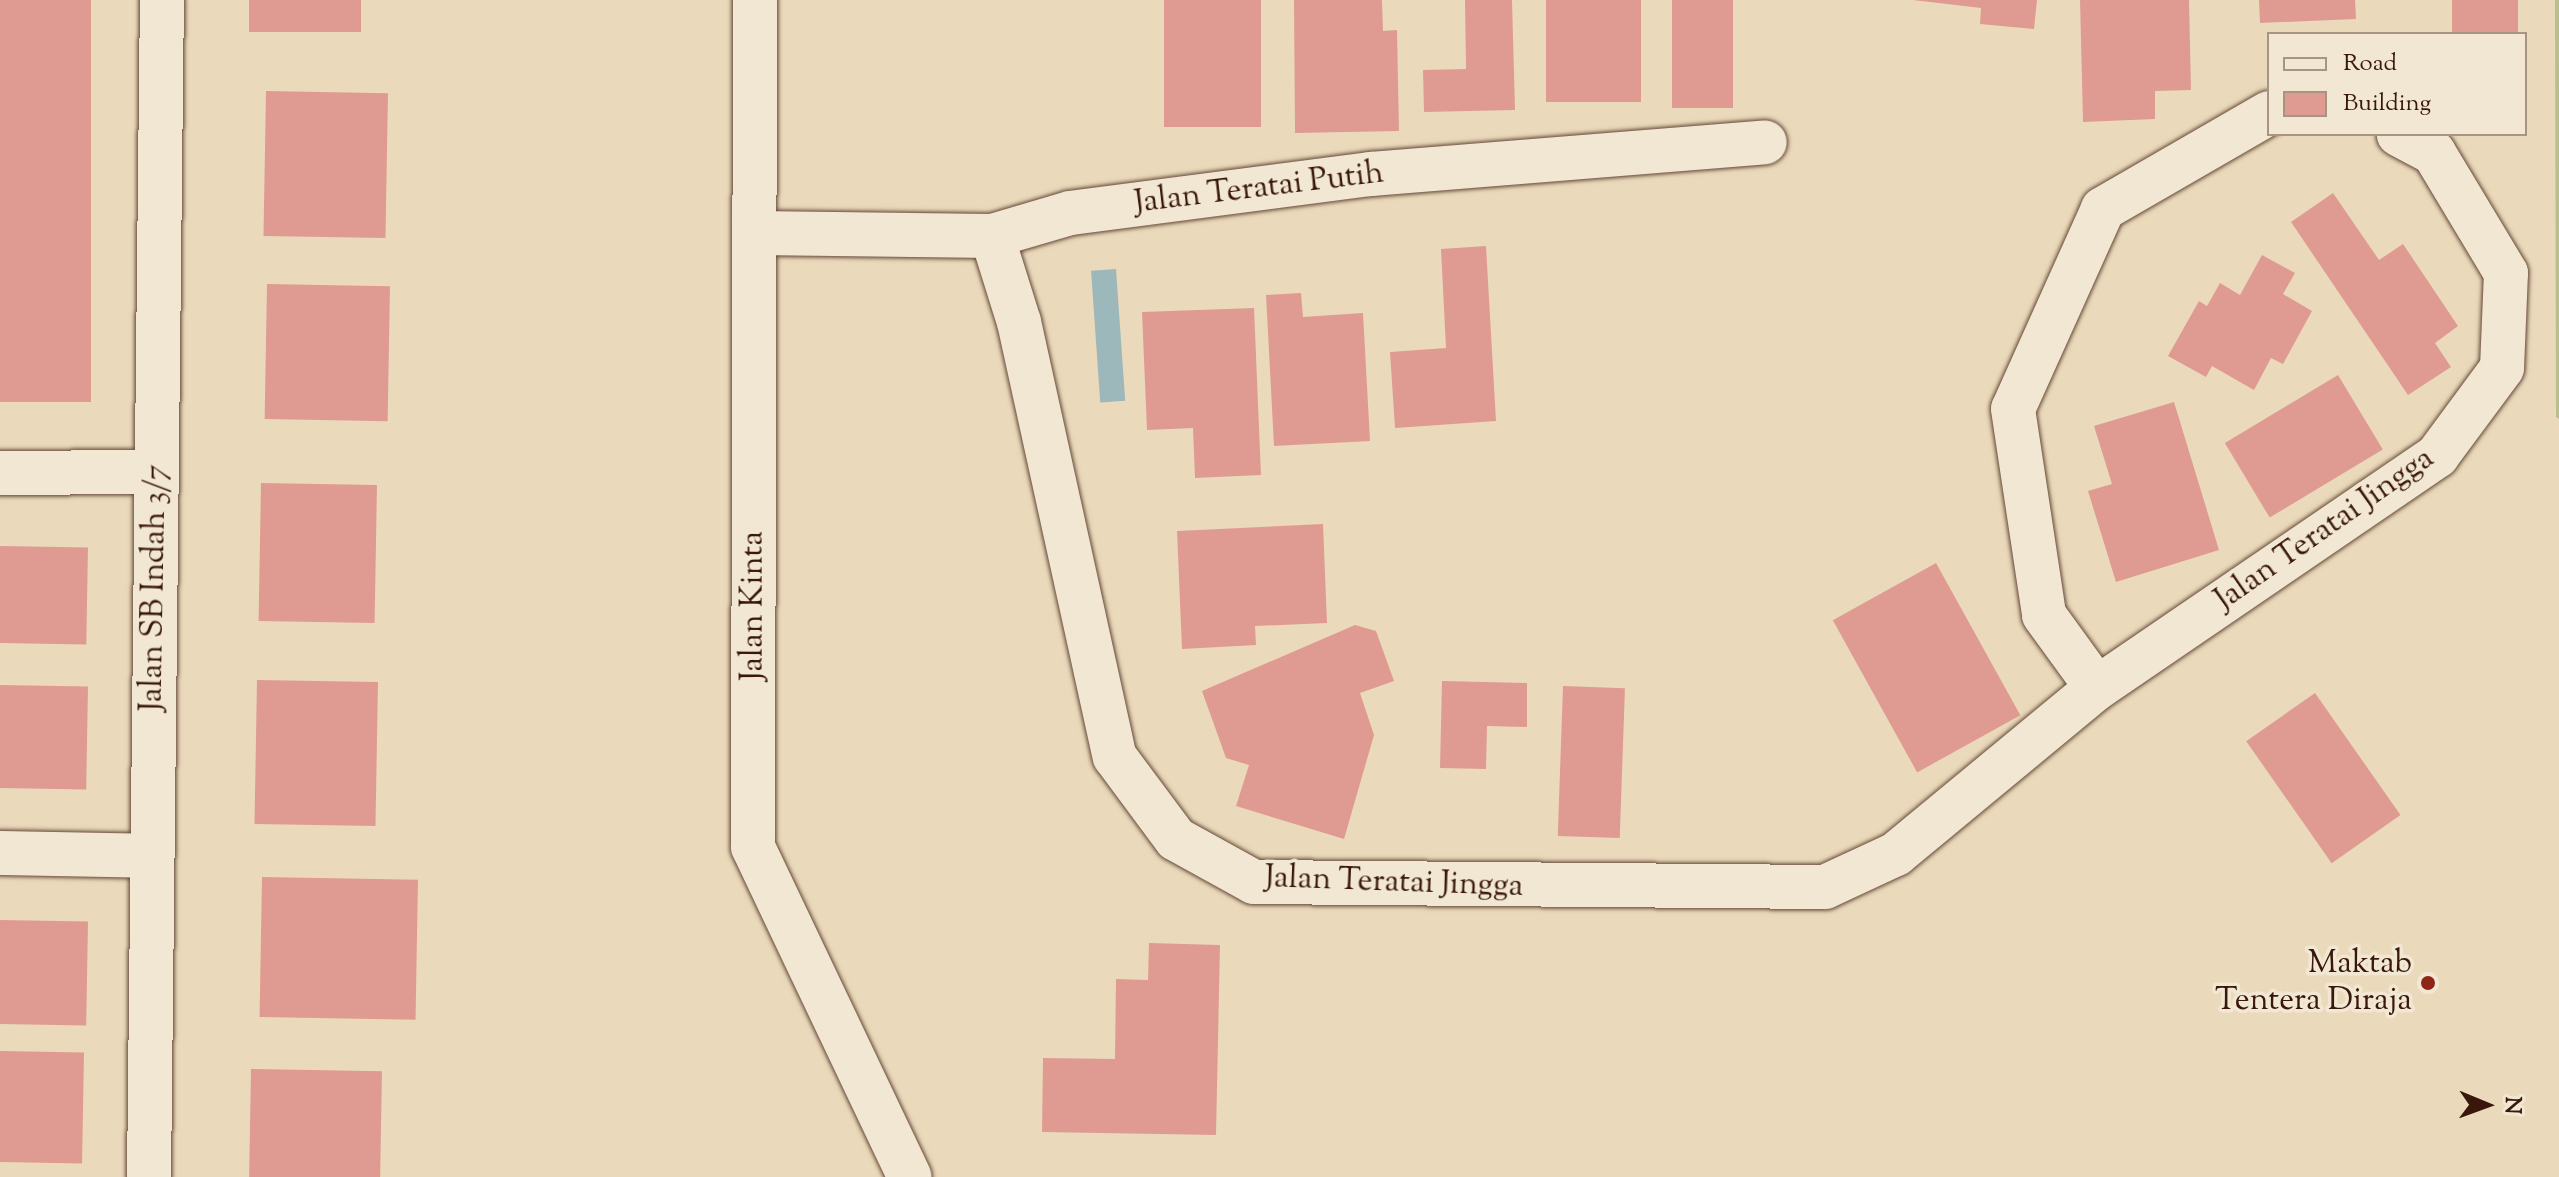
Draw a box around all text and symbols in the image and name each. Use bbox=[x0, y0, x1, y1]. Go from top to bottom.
legend bbox=[2267, 32, 2527, 136]
text: Road bbox=[2343, 47, 2397, 81]
text: Building bbox=[2343, 87, 2431, 121]
street label: Jalan Teratai Putih bbox=[1132, 155, 1386, 223]
street label: Jalan Teratai Jingga bbox=[2208, 440, 2442, 620]
street label: Jalan SB Indah 3/7 bbox=[134, 464, 176, 712]
street label: Jalan Kinta bbox=[735, 531, 773, 681]
street label: Jalan Teratai Jingga bbox=[1264, 859, 1524, 907]
place label: Maktab Tentera Diraja bbox=[2215, 946, 2412, 1021]
marker: Maktab Tentera Diraja bbox=[2419, 974, 2437, 992]
north arrow bbox=[2447, 1065, 2527, 1145]
text: N bbox=[2495, 1096, 2527, 1114]

